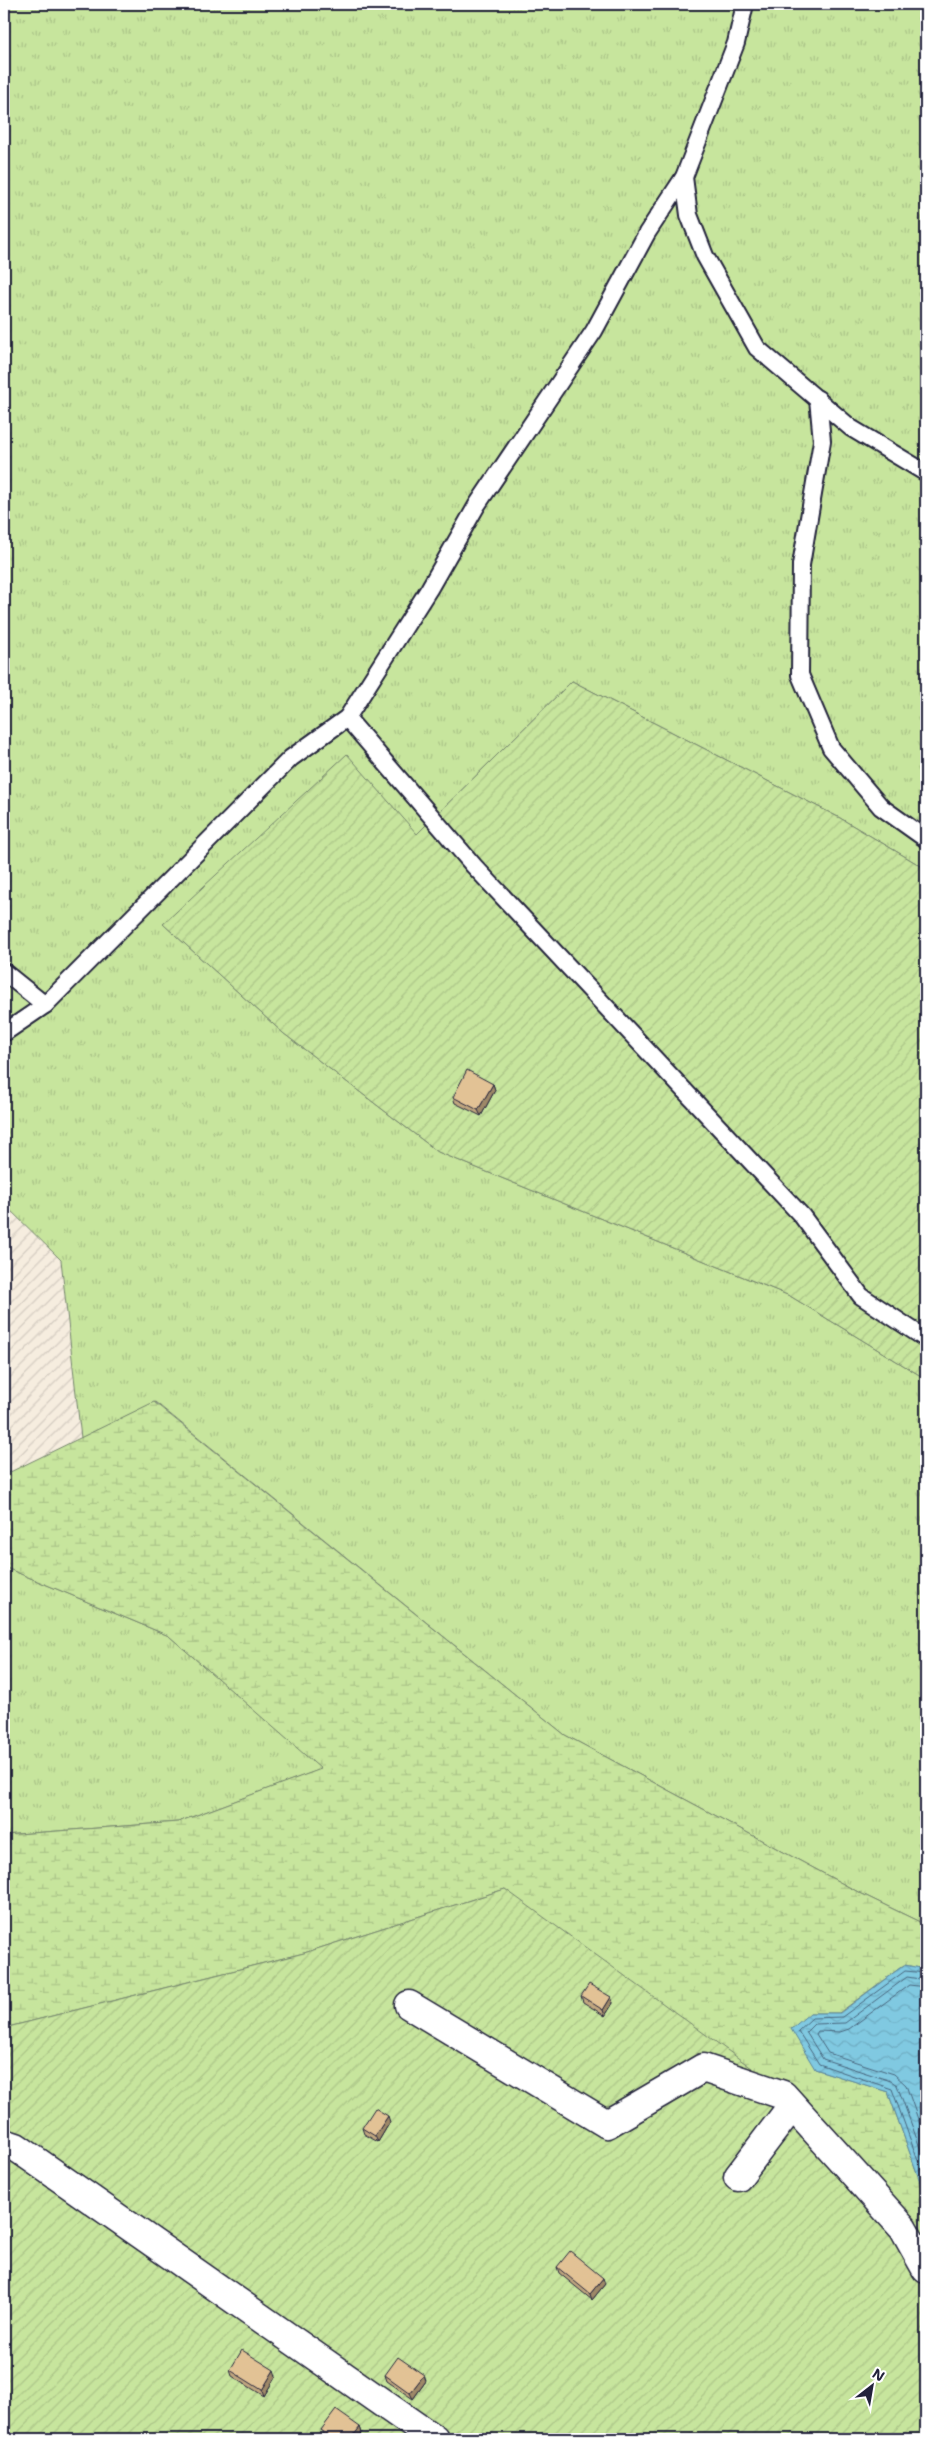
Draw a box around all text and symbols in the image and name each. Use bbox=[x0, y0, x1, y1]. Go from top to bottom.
north arrow bbox=[848, 2360, 898, 2410]
text: N bbox=[869, 2364, 888, 2385]

